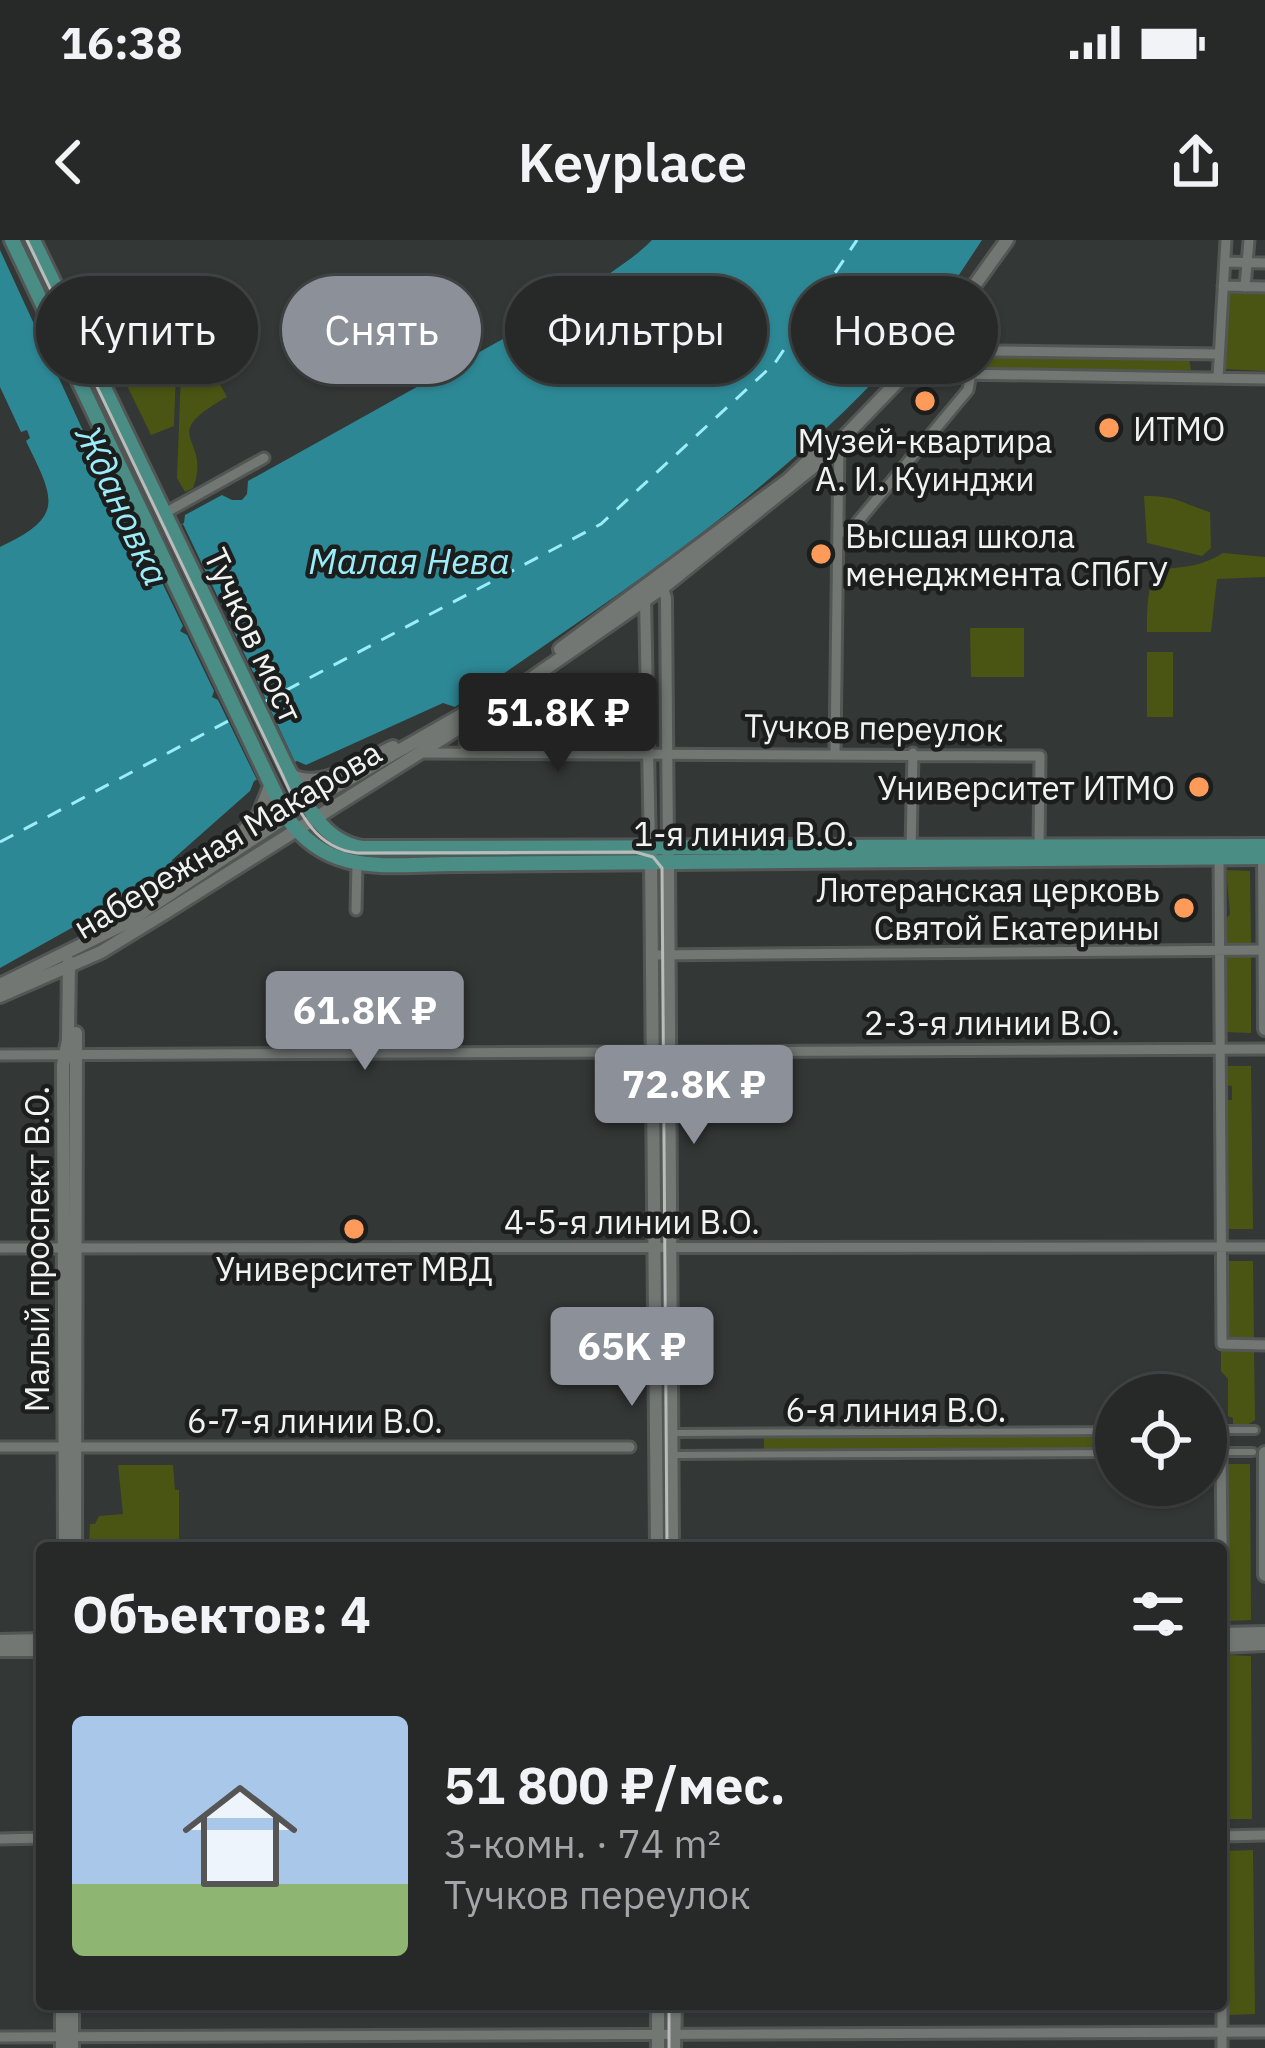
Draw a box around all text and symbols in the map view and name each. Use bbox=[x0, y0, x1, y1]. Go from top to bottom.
text: 16:38 bbox=[60, 13, 183, 71]
text: Keyplace bbox=[518, 127, 747, 197]
icon: back bbox=[36, 129, 102, 195]
icon: share bbox=[1163, 129, 1229, 195]
chip: Купить bbox=[36, 276, 258, 384]
chip: Снять bbox=[282, 276, 481, 384]
chip: Фильтры bbox=[505, 276, 767, 384]
chip: Новое bbox=[791, 276, 998, 384]
marker: Музей-квартира А. И. Куинджи bbox=[912, 388, 938, 414]
place label: ИТМО bbox=[1133, 407, 1225, 450]
marker: ИТМО bbox=[1096, 415, 1122, 441]
water label: Ждановка bbox=[65, 416, 181, 593]
place label: Музей-квартира А. И. Куинджи bbox=[798, 419, 1053, 500]
place label: Высшая школа менеджмента СПбГУ bbox=[845, 514, 1168, 595]
water label: Малая Нева bbox=[308, 537, 510, 584]
street label: Тучков мост bbox=[195, 541, 313, 729]
marker: Высшая школа менеджмента СПбГУ bbox=[808, 541, 834, 567]
pin: 51.8K ₽ bbox=[447, 673, 669, 775]
text: 51.8K ₽ bbox=[486, 686, 630, 737]
street label: Тучков переулок bbox=[744, 703, 1004, 751]
street label: набережная Макарова bbox=[65, 730, 389, 948]
place label: Университет ИТМО bbox=[878, 766, 1175, 809]
marker: Университет ИТМО bbox=[1186, 774, 1212, 800]
street label: 1-я линия В.О. bbox=[633, 812, 855, 855]
place label: Лютеранская церковь Святой Екатерины bbox=[816, 868, 1160, 949]
marker: Лютеранская церковь Святой Екатерины bbox=[1171, 895, 1197, 921]
pin: 61.8K ₽ bbox=[254, 971, 476, 1073]
text: 61.8K ₽ bbox=[293, 984, 437, 1035]
street label: 2-3-я линии В.О. bbox=[864, 1001, 1120, 1044]
pin: 72.8K ₽ bbox=[583, 1045, 805, 1147]
text: 72.8K ₽ bbox=[622, 1058, 766, 1109]
street label: Малый проспект В.О. bbox=[15, 1086, 58, 1412]
street label: 4-5-я линии В.О. bbox=[504, 1200, 760, 1243]
marker: Университет МВД bbox=[341, 1216, 367, 1242]
place label: Университет МВД bbox=[215, 1247, 493, 1290]
pin: 65K ₽ bbox=[548, 1307, 716, 1409]
text: 65K ₽ bbox=[578, 1320, 686, 1371]
map controls bbox=[1095, 1374, 1227, 1506]
button: locate bbox=[1095, 1374, 1227, 1506]
street label: 6-я линия В.О. bbox=[785, 1388, 1007, 1431]
street label: 6-7-я линии В.О. bbox=[187, 1399, 443, 1442]
text: Объектов: 4 bbox=[72, 1581, 371, 1647]
icon: filters bbox=[1125, 1581, 1191, 1647]
text: 51 800 ₽/мес. bbox=[444, 1752, 786, 1818]
icon: home bbox=[168, 1764, 312, 1908]
text: 3-комн. · 74 m² bbox=[444, 1818, 721, 1869]
text: Тучков переулок bbox=[444, 1869, 751, 1920]

